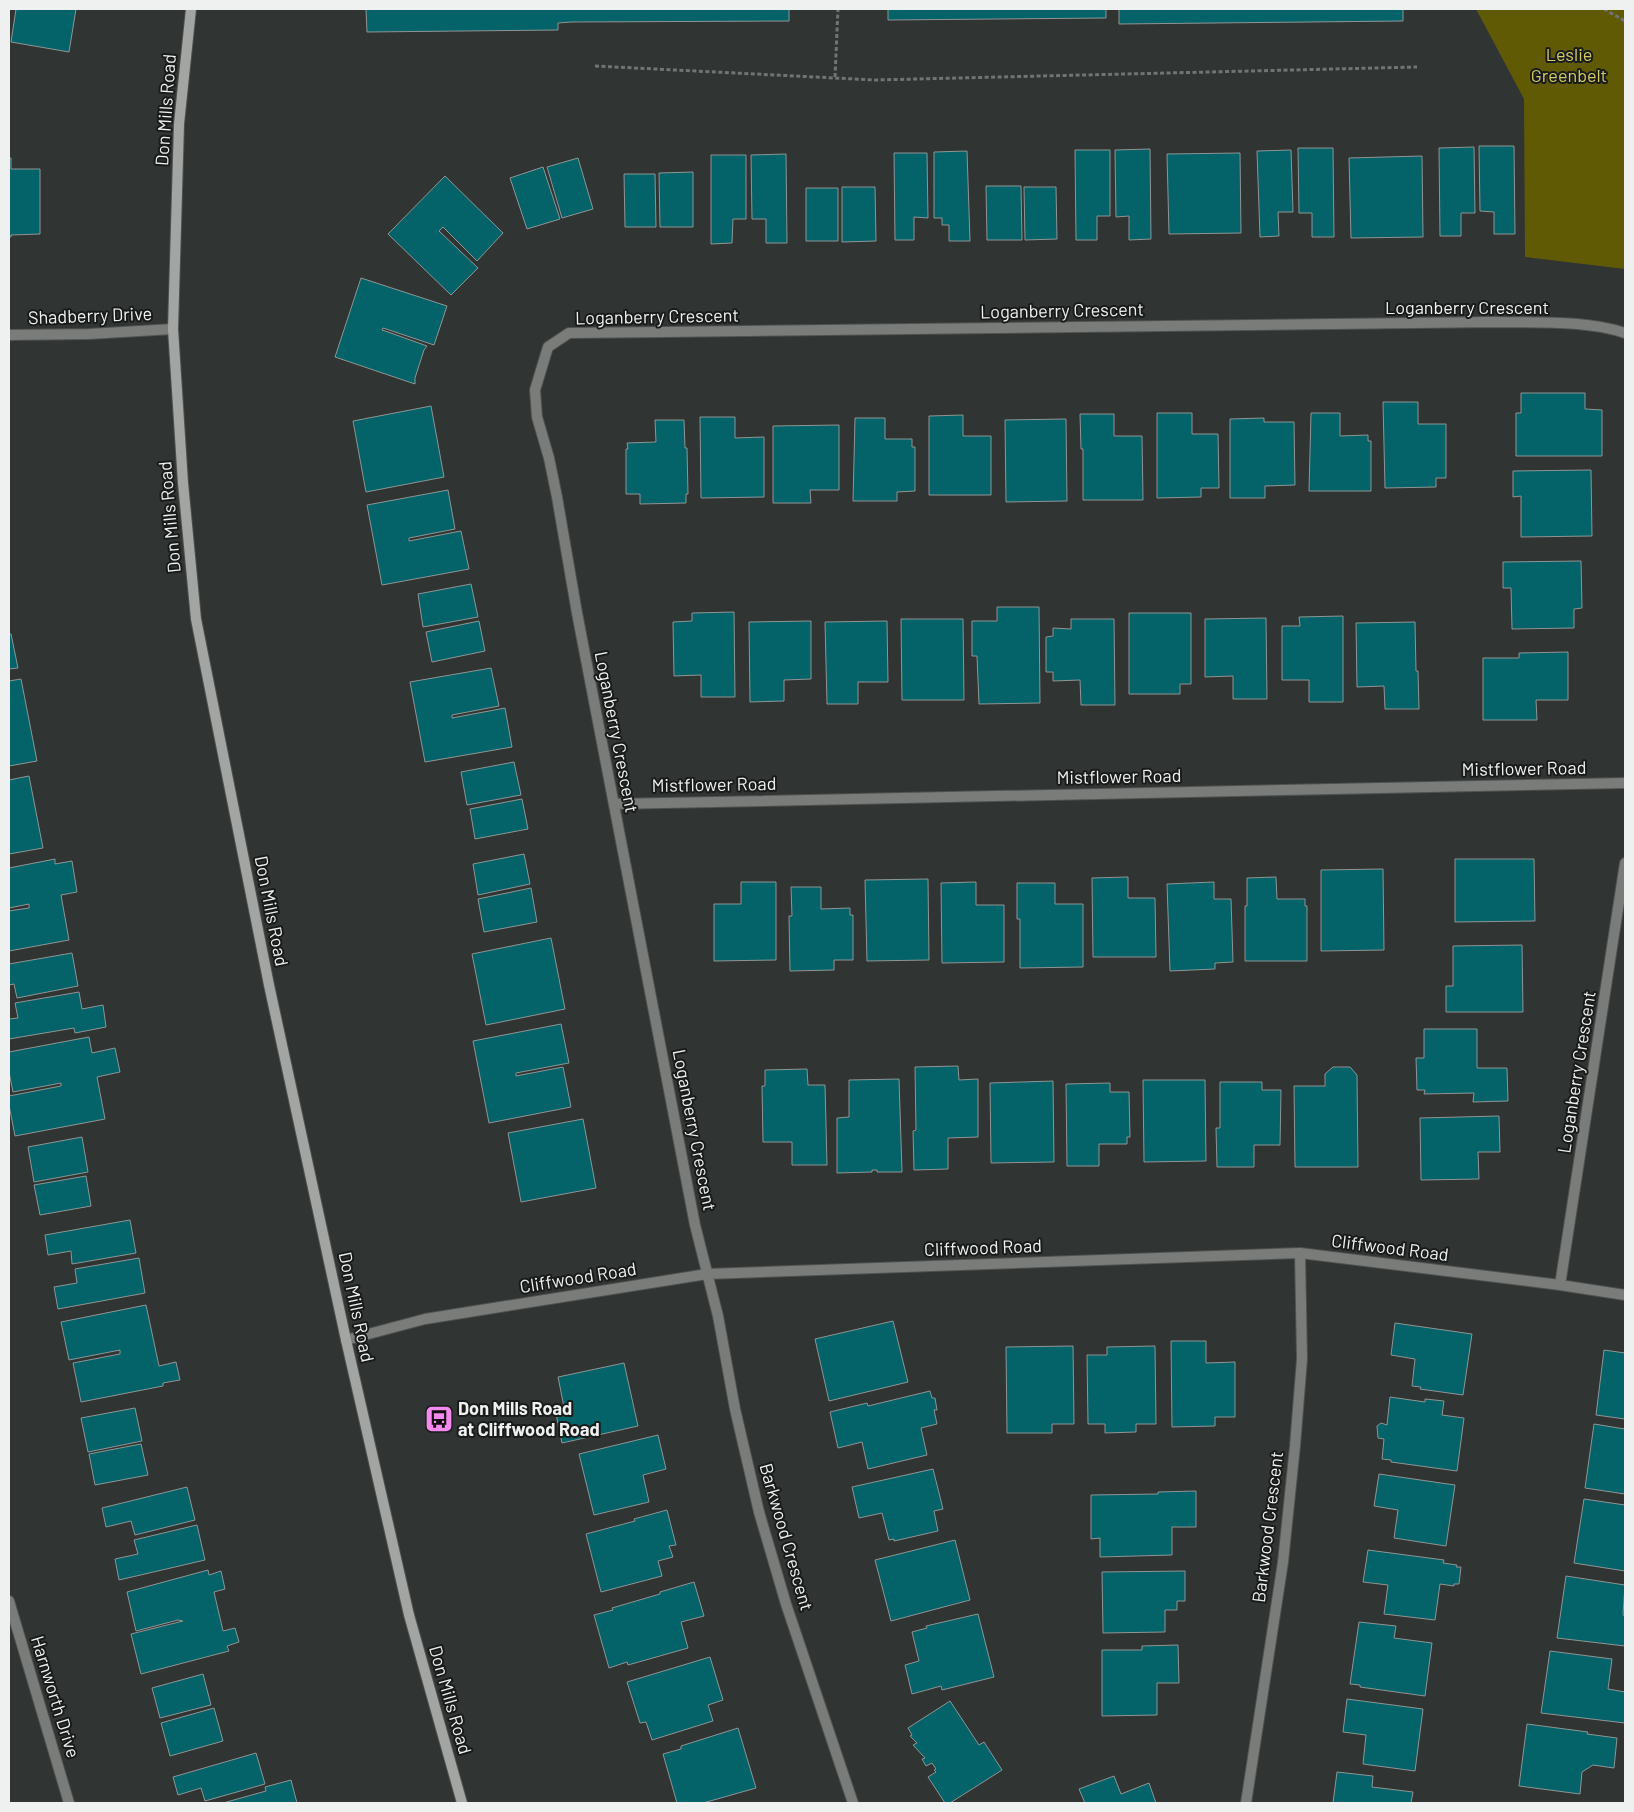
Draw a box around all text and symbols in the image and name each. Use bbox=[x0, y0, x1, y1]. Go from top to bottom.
park label: Leslie Greenbelt bbox=[1531, 43, 1607, 86]
street label: Don Mills Road bbox=[150, 53, 180, 167]
street label: Loganberry Crescent bbox=[1385, 296, 1549, 318]
street label: Loganberry Crescent bbox=[980, 298, 1144, 322]
street label: Shadberry Drive bbox=[28, 302, 152, 328]
street label: Loganberry Crescent bbox=[575, 304, 739, 328]
street label: Don Mills Road bbox=[153, 460, 185, 574]
street label: Loganberry Crescent bbox=[591, 649, 643, 814]
street label: Mistflower Road bbox=[1461, 756, 1587, 780]
street label: Mistflower Road bbox=[1056, 764, 1182, 788]
street label: Mistflower Road bbox=[651, 772, 777, 796]
street label: Don Mills Road bbox=[250, 854, 293, 968]
street label: Loganberry Crescent bbox=[1552, 989, 1600, 1155]
street label: Loganberry Crescent bbox=[669, 1047, 721, 1212]
street label: Cliffwood Road bbox=[1330, 1229, 1450, 1265]
street label: Cliffwood Road bbox=[924, 1234, 1042, 1260]
street label: Don Mills Road bbox=[335, 1250, 379, 1364]
street label: Cliffwood Road bbox=[518, 1257, 638, 1297]
place label: Don Mills Road at Cliffwood Road bbox=[458, 1397, 600, 1440]
bus stop icon: Don Mills Road at Cliffwood Road bbox=[424, 1404, 454, 1434]
street label: Barkwood Crescent bbox=[1247, 1450, 1287, 1604]
street label: Barkwood Crescent bbox=[755, 1460, 819, 1613]
street label: Harnworth Drive bbox=[27, 1633, 85, 1760]
street label: Don Mills Road bbox=[425, 1643, 477, 1757]

